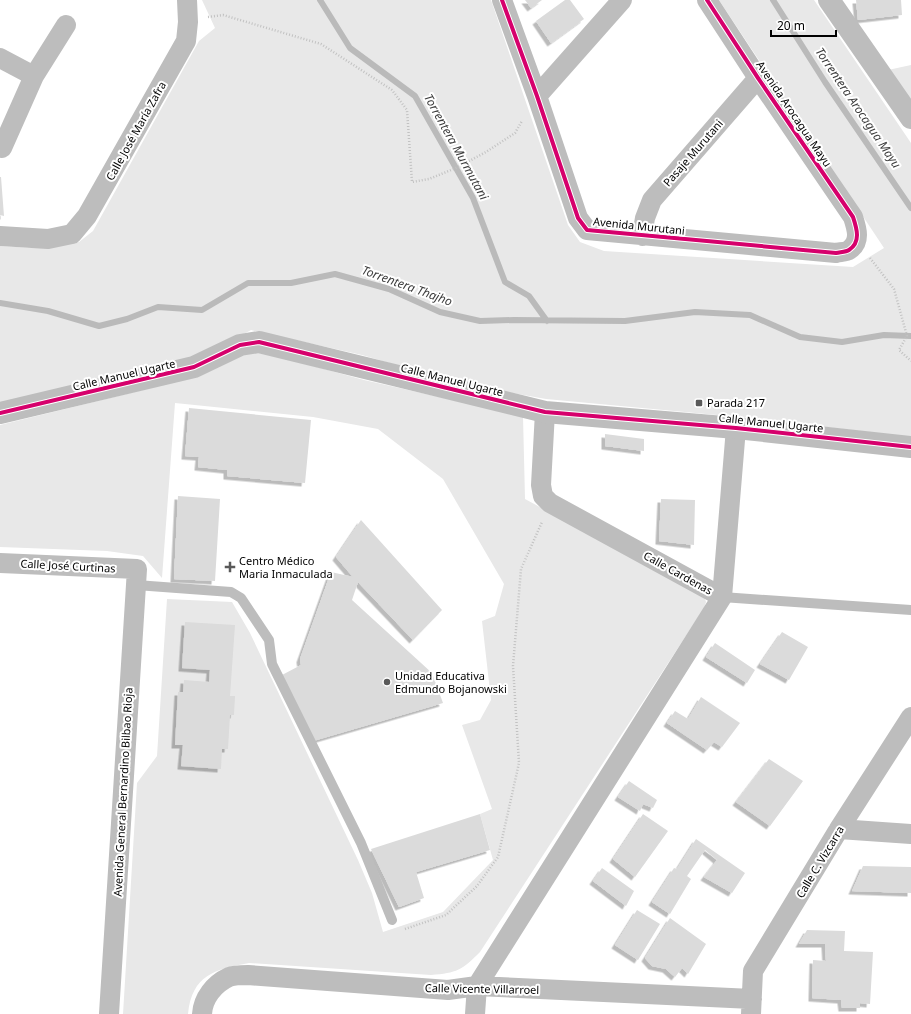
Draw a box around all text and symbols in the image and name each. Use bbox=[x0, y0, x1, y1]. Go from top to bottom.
scale bar bbox=[771, 12, 836, 38]
text: 20 m bbox=[777, 17, 805, 34]
water label: Torrentera Arocagua Mayu bbox=[812, 44, 905, 171]
street label: Avenida Arocagua Mayu bbox=[753, 58, 836, 170]
street label: Calle José María Zafra bbox=[102, 79, 169, 183]
water label: Torrentera Murmutani bbox=[420, 91, 493, 204]
street label: Pasaje Murutani bbox=[659, 116, 726, 189]
street label: Avenida Murutani bbox=[592, 213, 686, 238]
water label: Torrentera Thajho bbox=[360, 261, 455, 310]
street label: Calle Manuel Ugarte bbox=[71, 355, 177, 394]
street label: Calle Manuel Ugarte bbox=[399, 360, 505, 400]
place label: Parada 217 bbox=[707, 395, 765, 410]
marker: Parada 217 bbox=[694, 398, 704, 408]
street label: Calle Manuel Ugarte bbox=[718, 410, 824, 435]
street label: Calle Cardenas bbox=[641, 547, 715, 598]
place label: Centro Médico Maria Inmaculada bbox=[239, 553, 333, 581]
street label: Calle José Curtinas bbox=[20, 556, 116, 575]
marker: Centro Médico Maria Inmaculada bbox=[224, 561, 236, 573]
place label: Unidad Educativa Edmundo Bojanowski bbox=[395, 668, 507, 696]
marker: Unidad Educativa Edmundo Bojanowski bbox=[382, 677, 392, 687]
street label: Avenida General Bernardino Bilbao Rioja bbox=[110, 687, 135, 897]
street label: Calle C. Vizcarra bbox=[792, 823, 847, 901]
street label: Calle Vicente Villarroel bbox=[425, 980, 539, 997]

